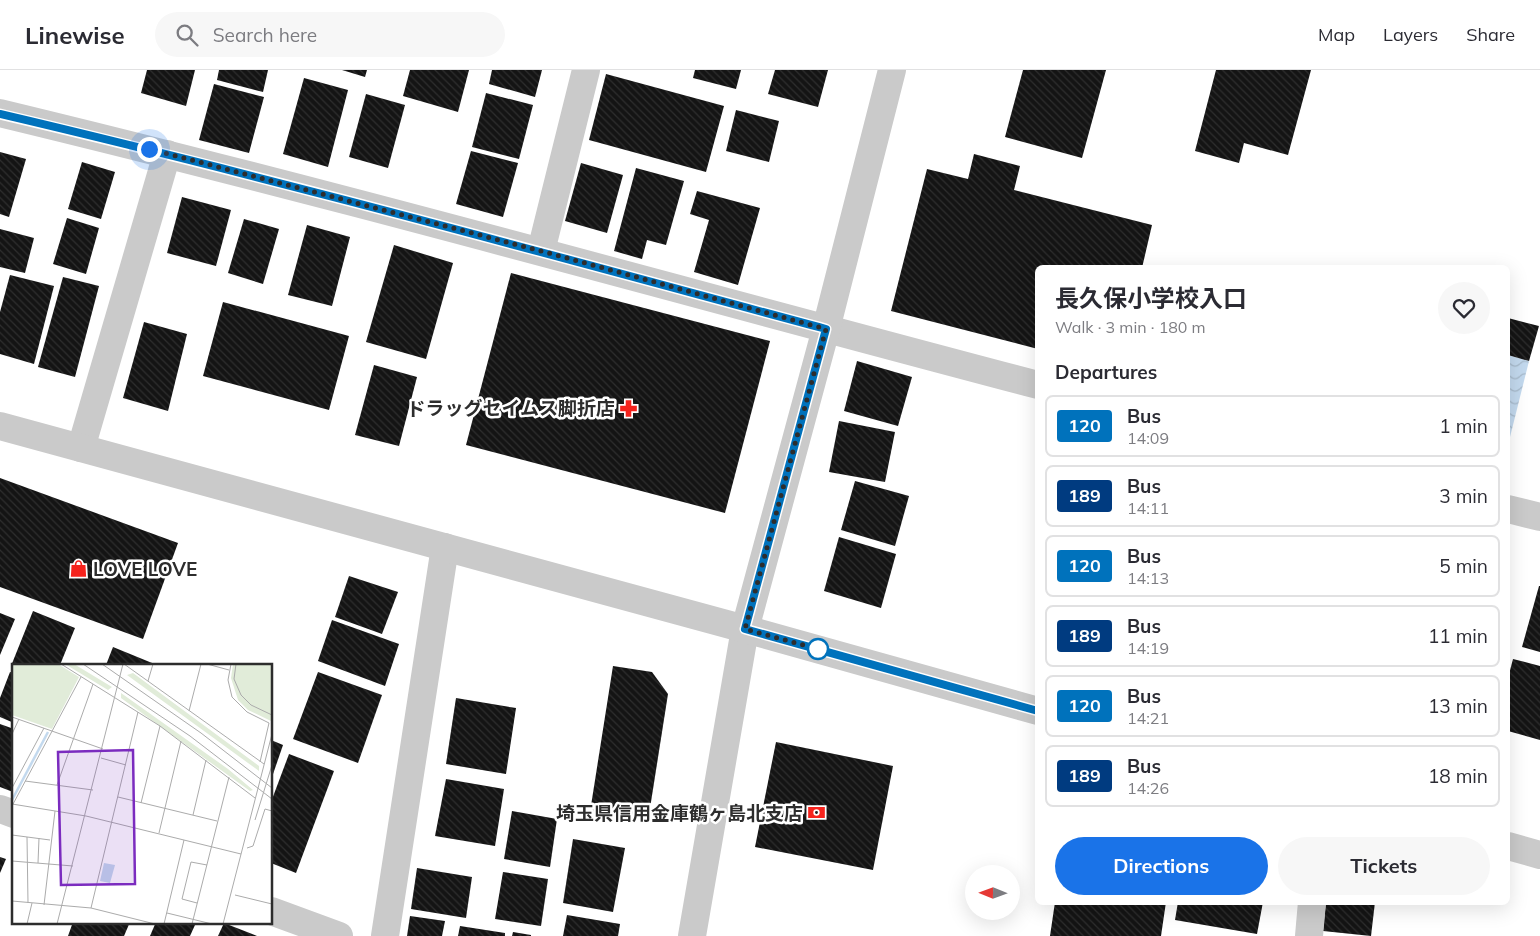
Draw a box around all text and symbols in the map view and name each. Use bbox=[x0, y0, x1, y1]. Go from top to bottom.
search box bbox=[155, 12, 505, 57]
text: Linewise bbox=[25, 20, 125, 50]
icon: search bbox=[173, 21, 201, 49]
text: Search here bbox=[213, 23, 317, 47]
text: Map bbox=[1318, 23, 1355, 46]
text: Layers bbox=[1383, 23, 1438, 46]
text: Share bbox=[1466, 23, 1515, 46]
your location bbox=[137, 137, 162, 162]
button: heart bbox=[1438, 282, 1490, 334]
text: 長久保小学校入口 bbox=[1055, 283, 1247, 313]
text: Walk · 3 min · 180 m bbox=[1055, 317, 1206, 337]
text: Departures bbox=[1055, 360, 1157, 384]
place label: ドラッグセイムス脚折店 bbox=[406, 396, 615, 420]
pharmacy icon: ドラッグセイムス脚折店 bbox=[619, 398, 639, 418]
text: Bus bbox=[1127, 404, 1161, 428]
text: 120 bbox=[1068, 414, 1101, 437]
text: 1 min bbox=[1439, 414, 1488, 438]
text: 14:09 bbox=[1127, 428, 1169, 448]
text: Bus bbox=[1127, 474, 1161, 498]
text: 189 bbox=[1068, 484, 1101, 507]
text: 3 min bbox=[1439, 484, 1488, 508]
text: 14:11 bbox=[1127, 498, 1169, 518]
text: Bus bbox=[1127, 544, 1161, 568]
text: 120 bbox=[1068, 554, 1101, 577]
text: 5 min bbox=[1439, 554, 1488, 578]
place label: LOVE LOVE bbox=[93, 557, 197, 581]
shop icon: LOVE LOVE bbox=[69, 559, 89, 579]
text: 14:13 bbox=[1127, 568, 1169, 588]
text: Bus bbox=[1127, 614, 1161, 638]
text: 189 bbox=[1068, 624, 1101, 647]
text: 11 min bbox=[1428, 624, 1488, 648]
unlabelled marker bbox=[807, 638, 829, 660]
text: 14:19 bbox=[1127, 638, 1169, 658]
inset map bbox=[12, 664, 272, 924]
text: Bus bbox=[1127, 684, 1161, 708]
text: 120 bbox=[1068, 694, 1101, 717]
text: 13 min bbox=[1428, 694, 1488, 718]
text: 14:21 bbox=[1127, 708, 1169, 728]
text: Bus bbox=[1127, 754, 1161, 778]
text: 189 bbox=[1068, 764, 1101, 787]
text: 18 min bbox=[1428, 764, 1488, 788]
text: 14:26 bbox=[1127, 778, 1169, 798]
place label: 埼玉県信用金庫鶴ヶ島北支店 bbox=[556, 801, 803, 825]
bank icon: 埼玉県信用金庫鶴ヶ島北支店 bbox=[807, 803, 827, 823]
button: Directions bbox=[1055, 837, 1268, 895]
button: Tickets bbox=[1278, 837, 1490, 895]
north arrow bbox=[965, 865, 1020, 920]
map controls bbox=[965, 865, 1020, 920]

